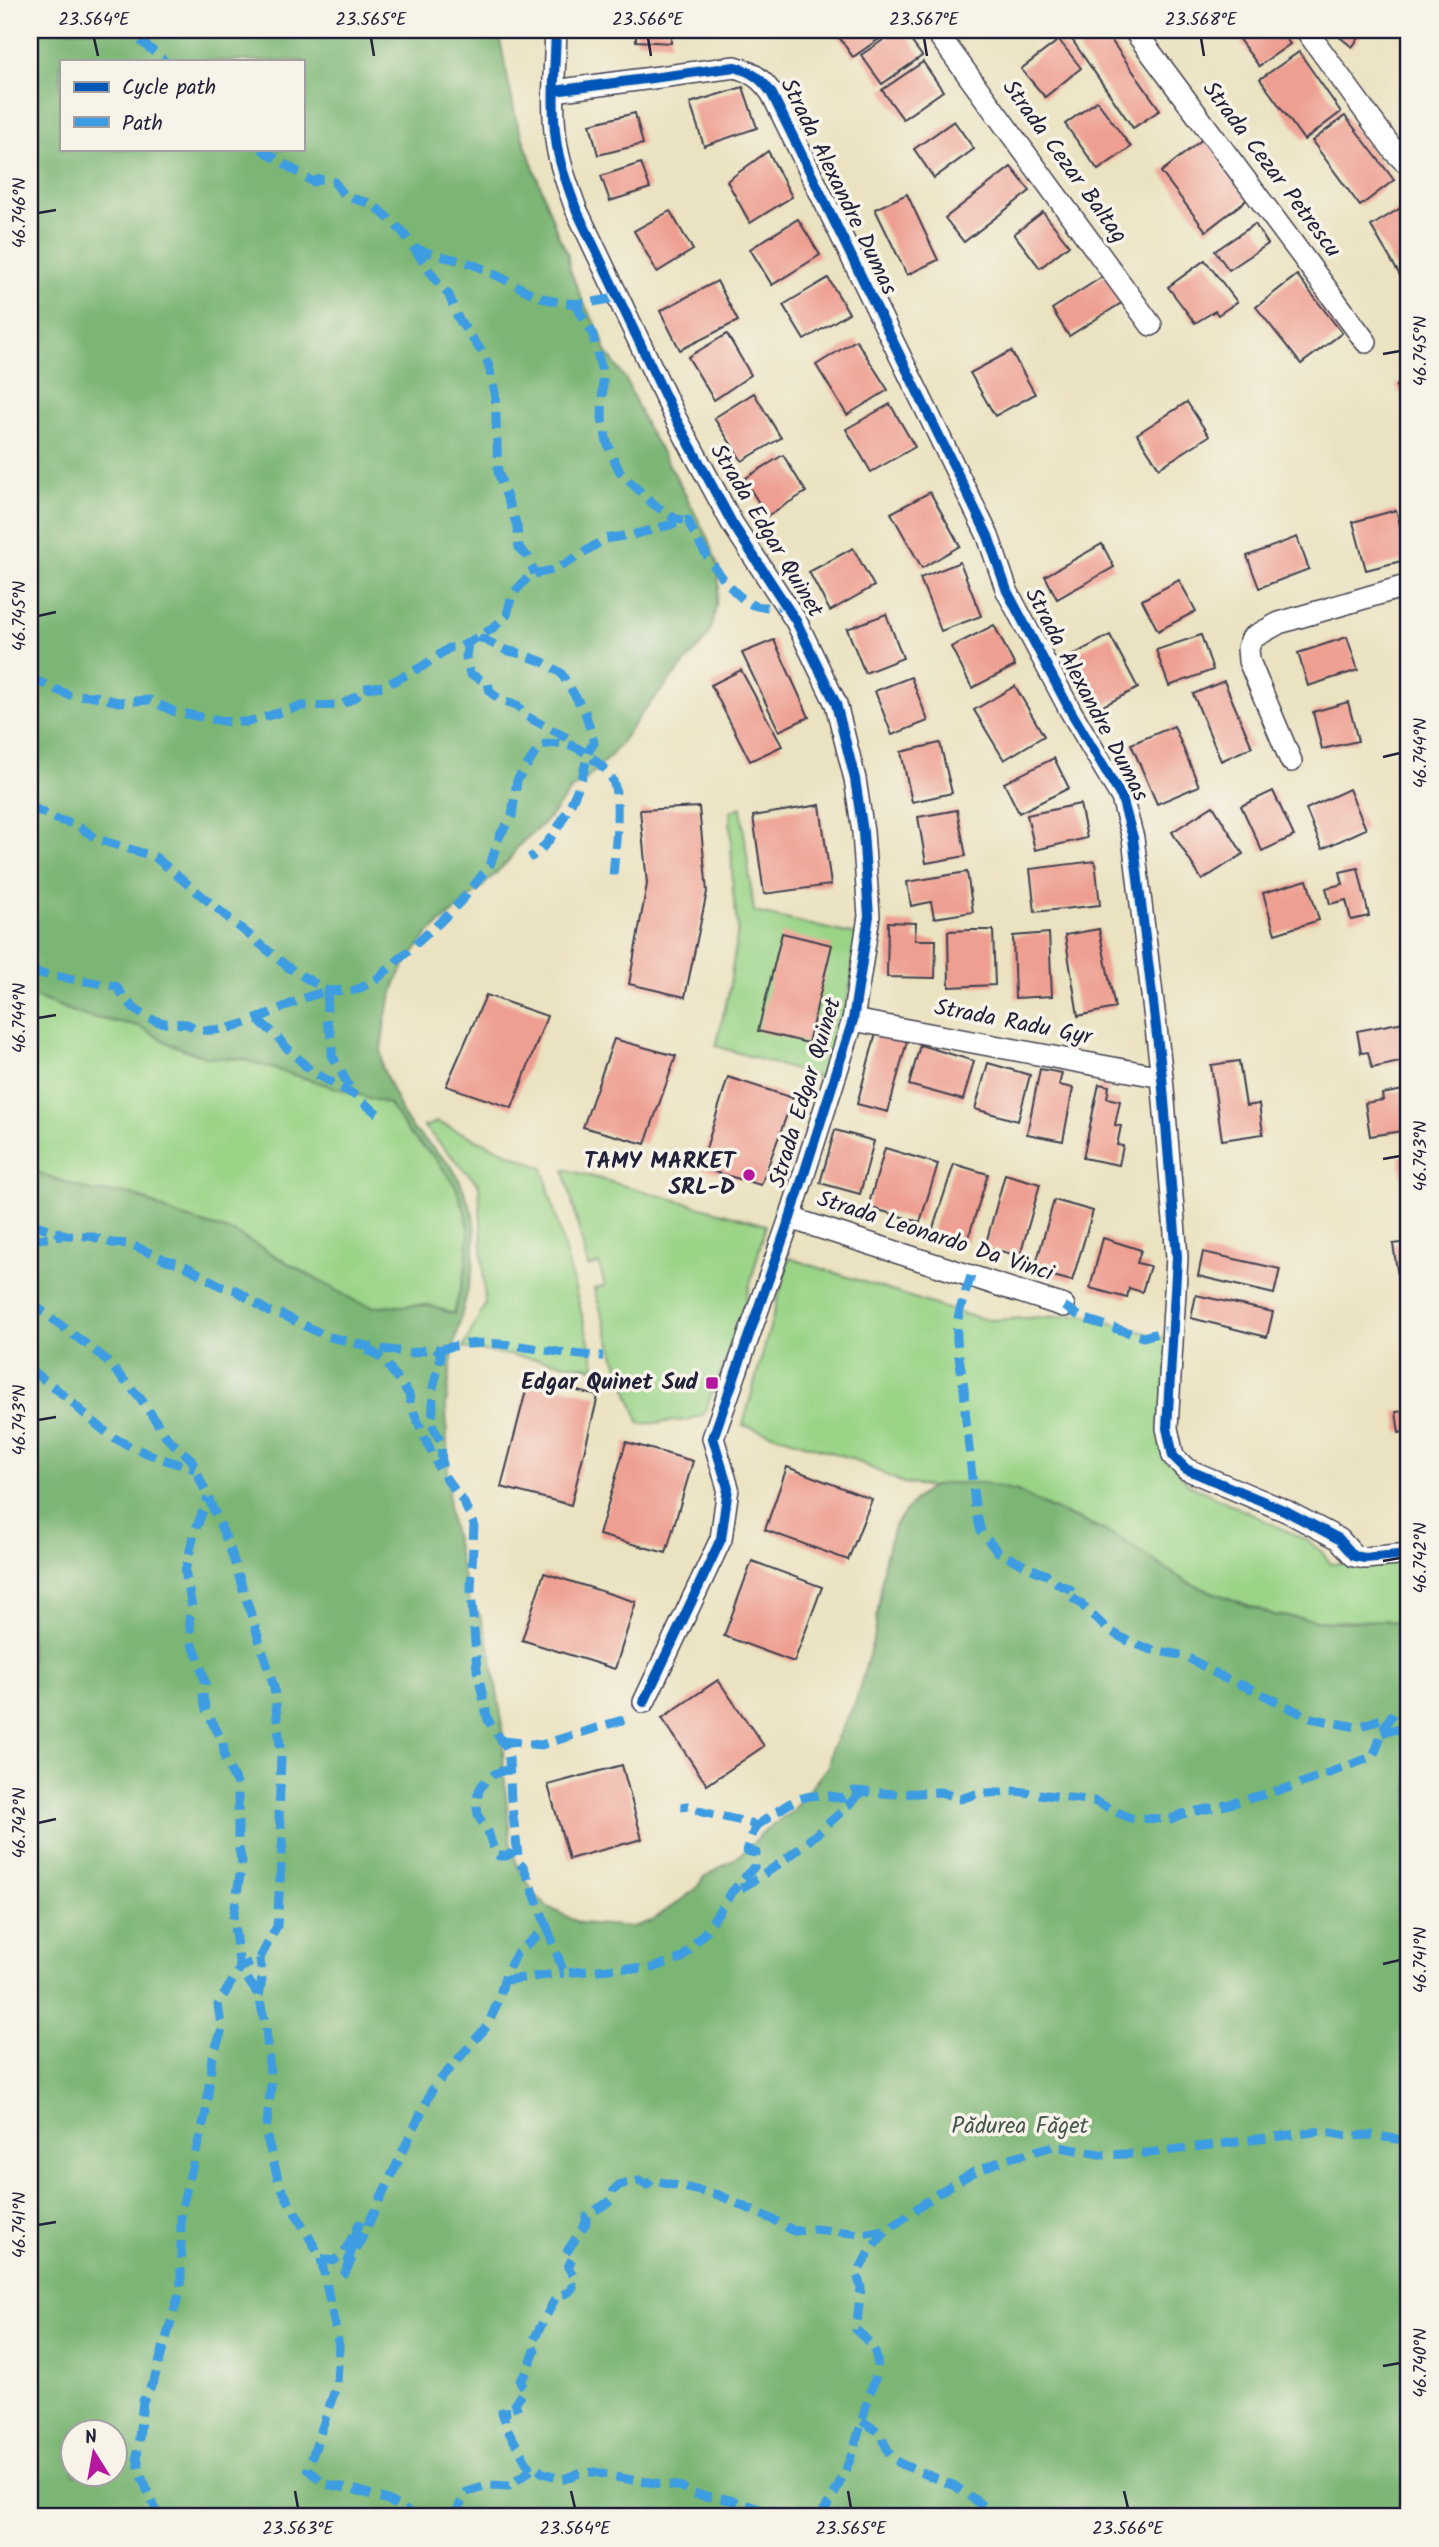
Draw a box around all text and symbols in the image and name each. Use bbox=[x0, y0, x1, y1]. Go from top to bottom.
text: 23.564°E bbox=[58, 6, 130, 35]
text: 23.565°E bbox=[336, 6, 407, 35]
text: 23.566°E bbox=[612, 6, 684, 35]
text: 23.567°E bbox=[889, 6, 959, 35]
text: 23.568°E bbox=[1165, 6, 1238, 35]
legend bbox=[60, 60, 304, 150]
text: Cycle path bbox=[122, 72, 216, 105]
street label: Strada Alexandre Dumas bbox=[770, 72, 906, 302]
street label: Strada Cezar Baltag bbox=[992, 73, 1136, 251]
street label: Strada Cezar Petrescu bbox=[1192, 74, 1350, 266]
text: Path bbox=[122, 108, 163, 141]
text: 46.746°N bbox=[6, 178, 35, 248]
text: 46.745°N bbox=[1407, 316, 1436, 386]
street label: Strada Edgar Quinet bbox=[700, 437, 833, 626]
text: 46.745°N bbox=[6, 581, 35, 651]
street label: Strada Alexandre Dumas bbox=[1014, 582, 1158, 808]
text: 46.744°N bbox=[1407, 718, 1436, 788]
text: 46.744°N bbox=[6, 983, 35, 1053]
street label: Strada Radu Gyr bbox=[931, 990, 1096, 1056]
street label: Strada Edgar Quinet bbox=[760, 992, 852, 1193]
text: 46.743°N bbox=[1407, 1121, 1436, 1191]
place label: TAMY MARKET SRL-D bbox=[584, 1144, 737, 1206]
marker: TAMY MARKET SRL-D bbox=[741, 1167, 757, 1183]
street label: Strada Leonardo Da Vinci bbox=[812, 1182, 1059, 1293]
place label: Edgar Quinet Sud bbox=[521, 1365, 699, 1401]
marker: Edgar Quinet Sud bbox=[704, 1375, 720, 1391]
text: 46.743°N bbox=[6, 1385, 35, 1455]
text: 46.742°N bbox=[1407, 1522, 1436, 1594]
text: 46.742°N bbox=[6, 1787, 35, 1859]
text: 46.741°N bbox=[1407, 1927, 1436, 1993]
park label: Pădurea Făget bbox=[952, 2109, 1090, 2145]
text: 46.741°N bbox=[6, 2192, 35, 2258]
text: 46.740°N bbox=[1407, 2328, 1436, 2398]
north arrow bbox=[60, 2418, 130, 2488]
text: N bbox=[82, 2422, 100, 2454]
text: 23.563°E bbox=[262, 2515, 334, 2544]
text: 23.564°E bbox=[539, 2515, 611, 2544]
text: 23.565°E bbox=[816, 2515, 887, 2544]
text: 23.566°E bbox=[1092, 2515, 1164, 2544]

